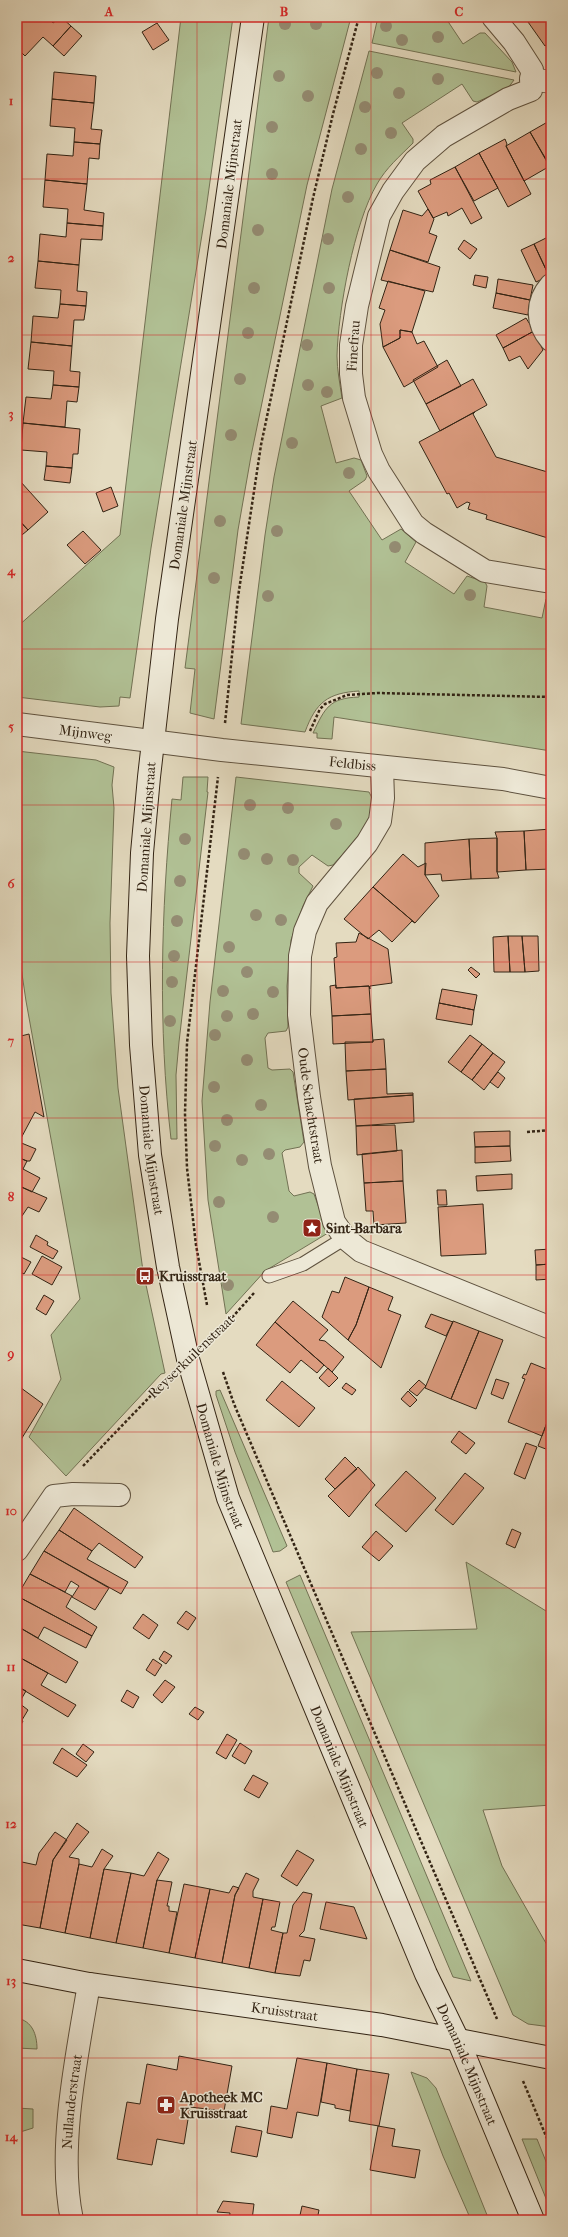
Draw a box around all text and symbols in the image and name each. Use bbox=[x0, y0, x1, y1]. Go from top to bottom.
text: A bbox=[104, 4, 114, 19]
text: B bbox=[280, 4, 289, 19]
text: C bbox=[455, 4, 464, 19]
text: 1 bbox=[9, 93, 14, 108]
street label: Domaniale Mijnstraat bbox=[213, 118, 246, 250]
text: 2 bbox=[8, 250, 15, 265]
street label: Finefrau bbox=[343, 320, 364, 372]
text: 3 bbox=[8, 406, 14, 422]
street label: Domaniale Mijnstraat bbox=[166, 439, 201, 571]
text: 4 bbox=[6, 563, 16, 579]
text: 5 bbox=[8, 719, 14, 734]
street label: Mijnweg bbox=[58, 721, 113, 745]
street label: Feldbiss bbox=[328, 753, 377, 775]
street label: Domaniale Mijnstraat bbox=[133, 761, 160, 893]
text: 6 bbox=[7, 876, 15, 891]
text: 7 bbox=[7, 1033, 15, 1048]
street label: Oude Schachtstraat bbox=[294, 1046, 327, 1165]
street label: Domaniale Mijnstraat bbox=[135, 1084, 168, 1216]
text: 8 bbox=[8, 1189, 15, 1204]
place icon: Sint-Barbara bbox=[301, 1217, 323, 1239]
place label: Sint-Barbara bbox=[326, 1220, 402, 1237]
bus stop icon: Kruisstraat bbox=[134, 1265, 156, 1287]
place label: Kruisstraat bbox=[159, 1268, 227, 1285]
street label: Reyserkuilenstraat bbox=[144, 1311, 238, 1402]
text: 9 bbox=[7, 1346, 15, 1362]
street label: Domaniale Mijnstraat bbox=[192, 1401, 248, 1531]
text: 10 bbox=[5, 1503, 17, 1518]
text: 11 bbox=[6, 1659, 16, 1674]
street label: Domaniale Mijnstraat bbox=[306, 1703, 372, 1830]
text: 12 bbox=[5, 1816, 17, 1831]
text: 13 bbox=[6, 1973, 16, 1989]
street label: Kruisstraat bbox=[250, 1999, 319, 2025]
street label: Domaniale Mijnstraat bbox=[433, 2001, 501, 2128]
street label: Nullanderstraat bbox=[59, 2053, 86, 2149]
place label: Apotheek MC Kruisstraat bbox=[179, 2089, 263, 2122]
pharmacy icon: Apotheek MC Kruisstraat bbox=[155, 2094, 177, 2116]
text: 14 bbox=[5, 2129, 18, 2145]

